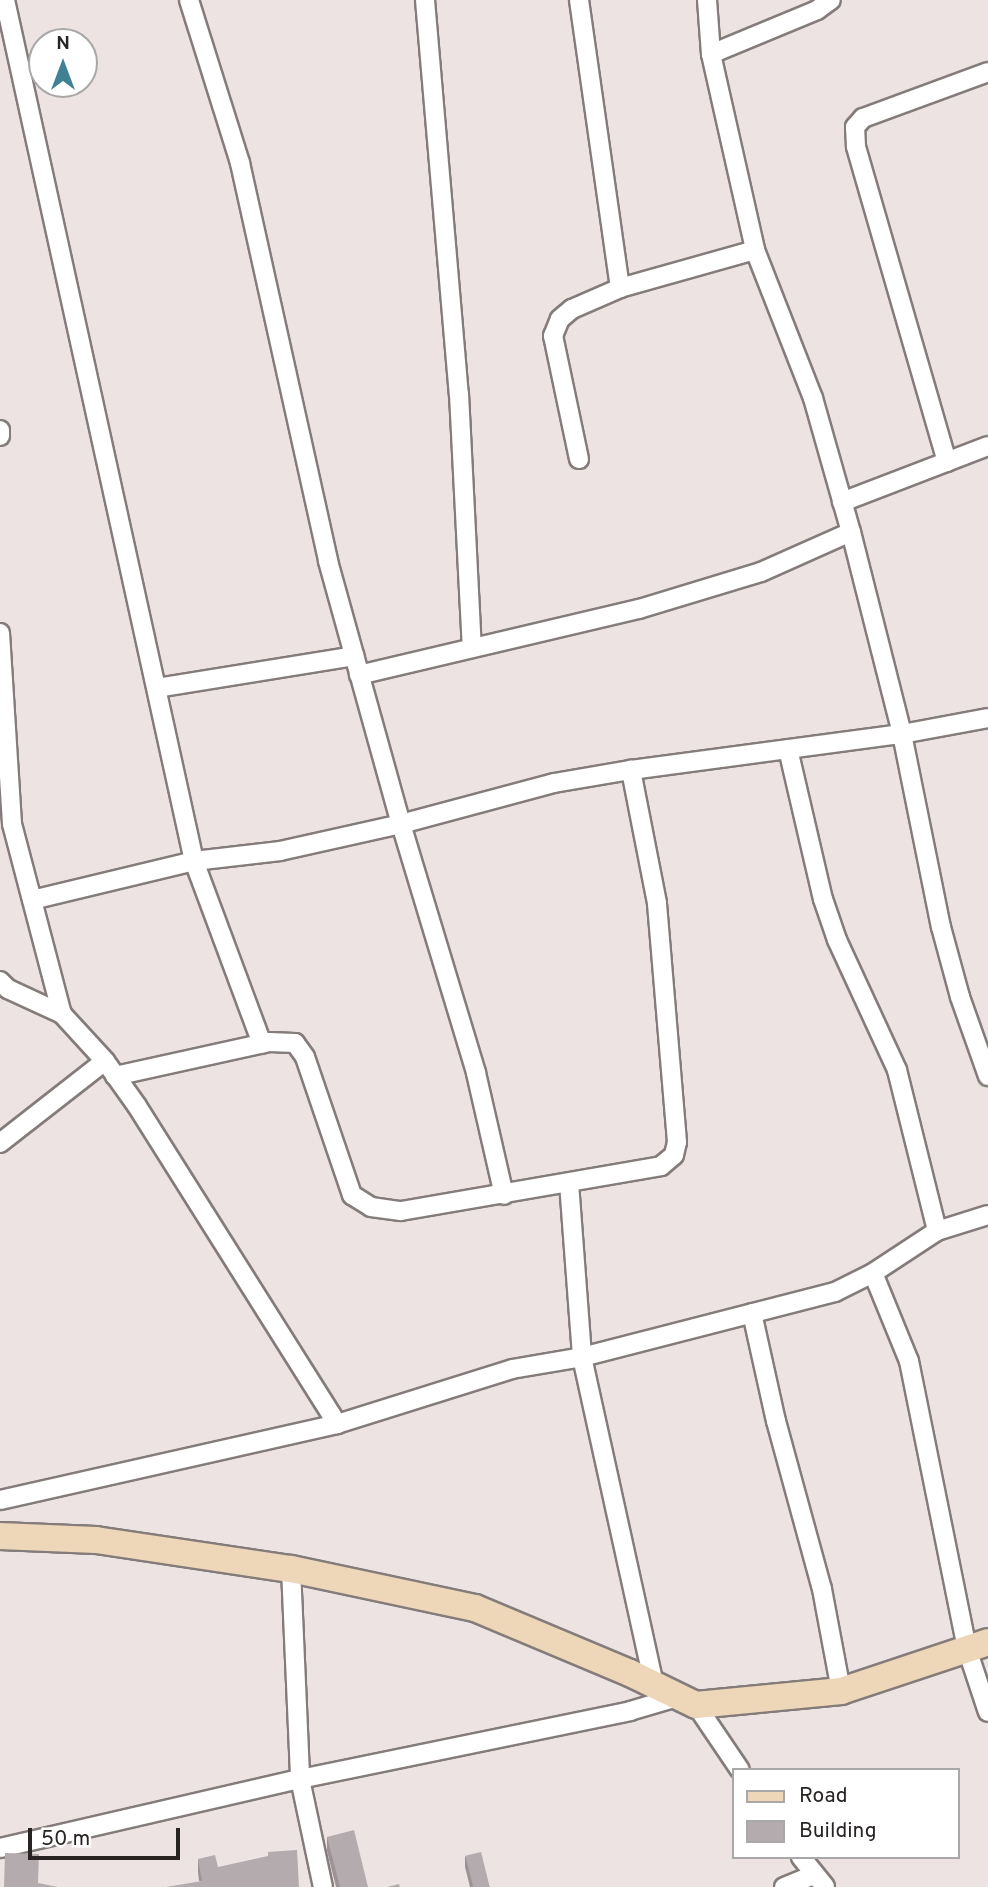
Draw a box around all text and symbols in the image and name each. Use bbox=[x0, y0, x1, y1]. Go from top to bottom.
north arrow bbox=[28, 28, 98, 98]
text: N bbox=[56, 32, 70, 56]
legend bbox=[732, 1768, 960, 1859]
text: Road bbox=[799, 1783, 848, 1810]
scale bar bbox=[32, 1814, 184, 1858]
text: Building bbox=[799, 1818, 877, 1845]
text: 50 m bbox=[41, 1826, 90, 1853]

